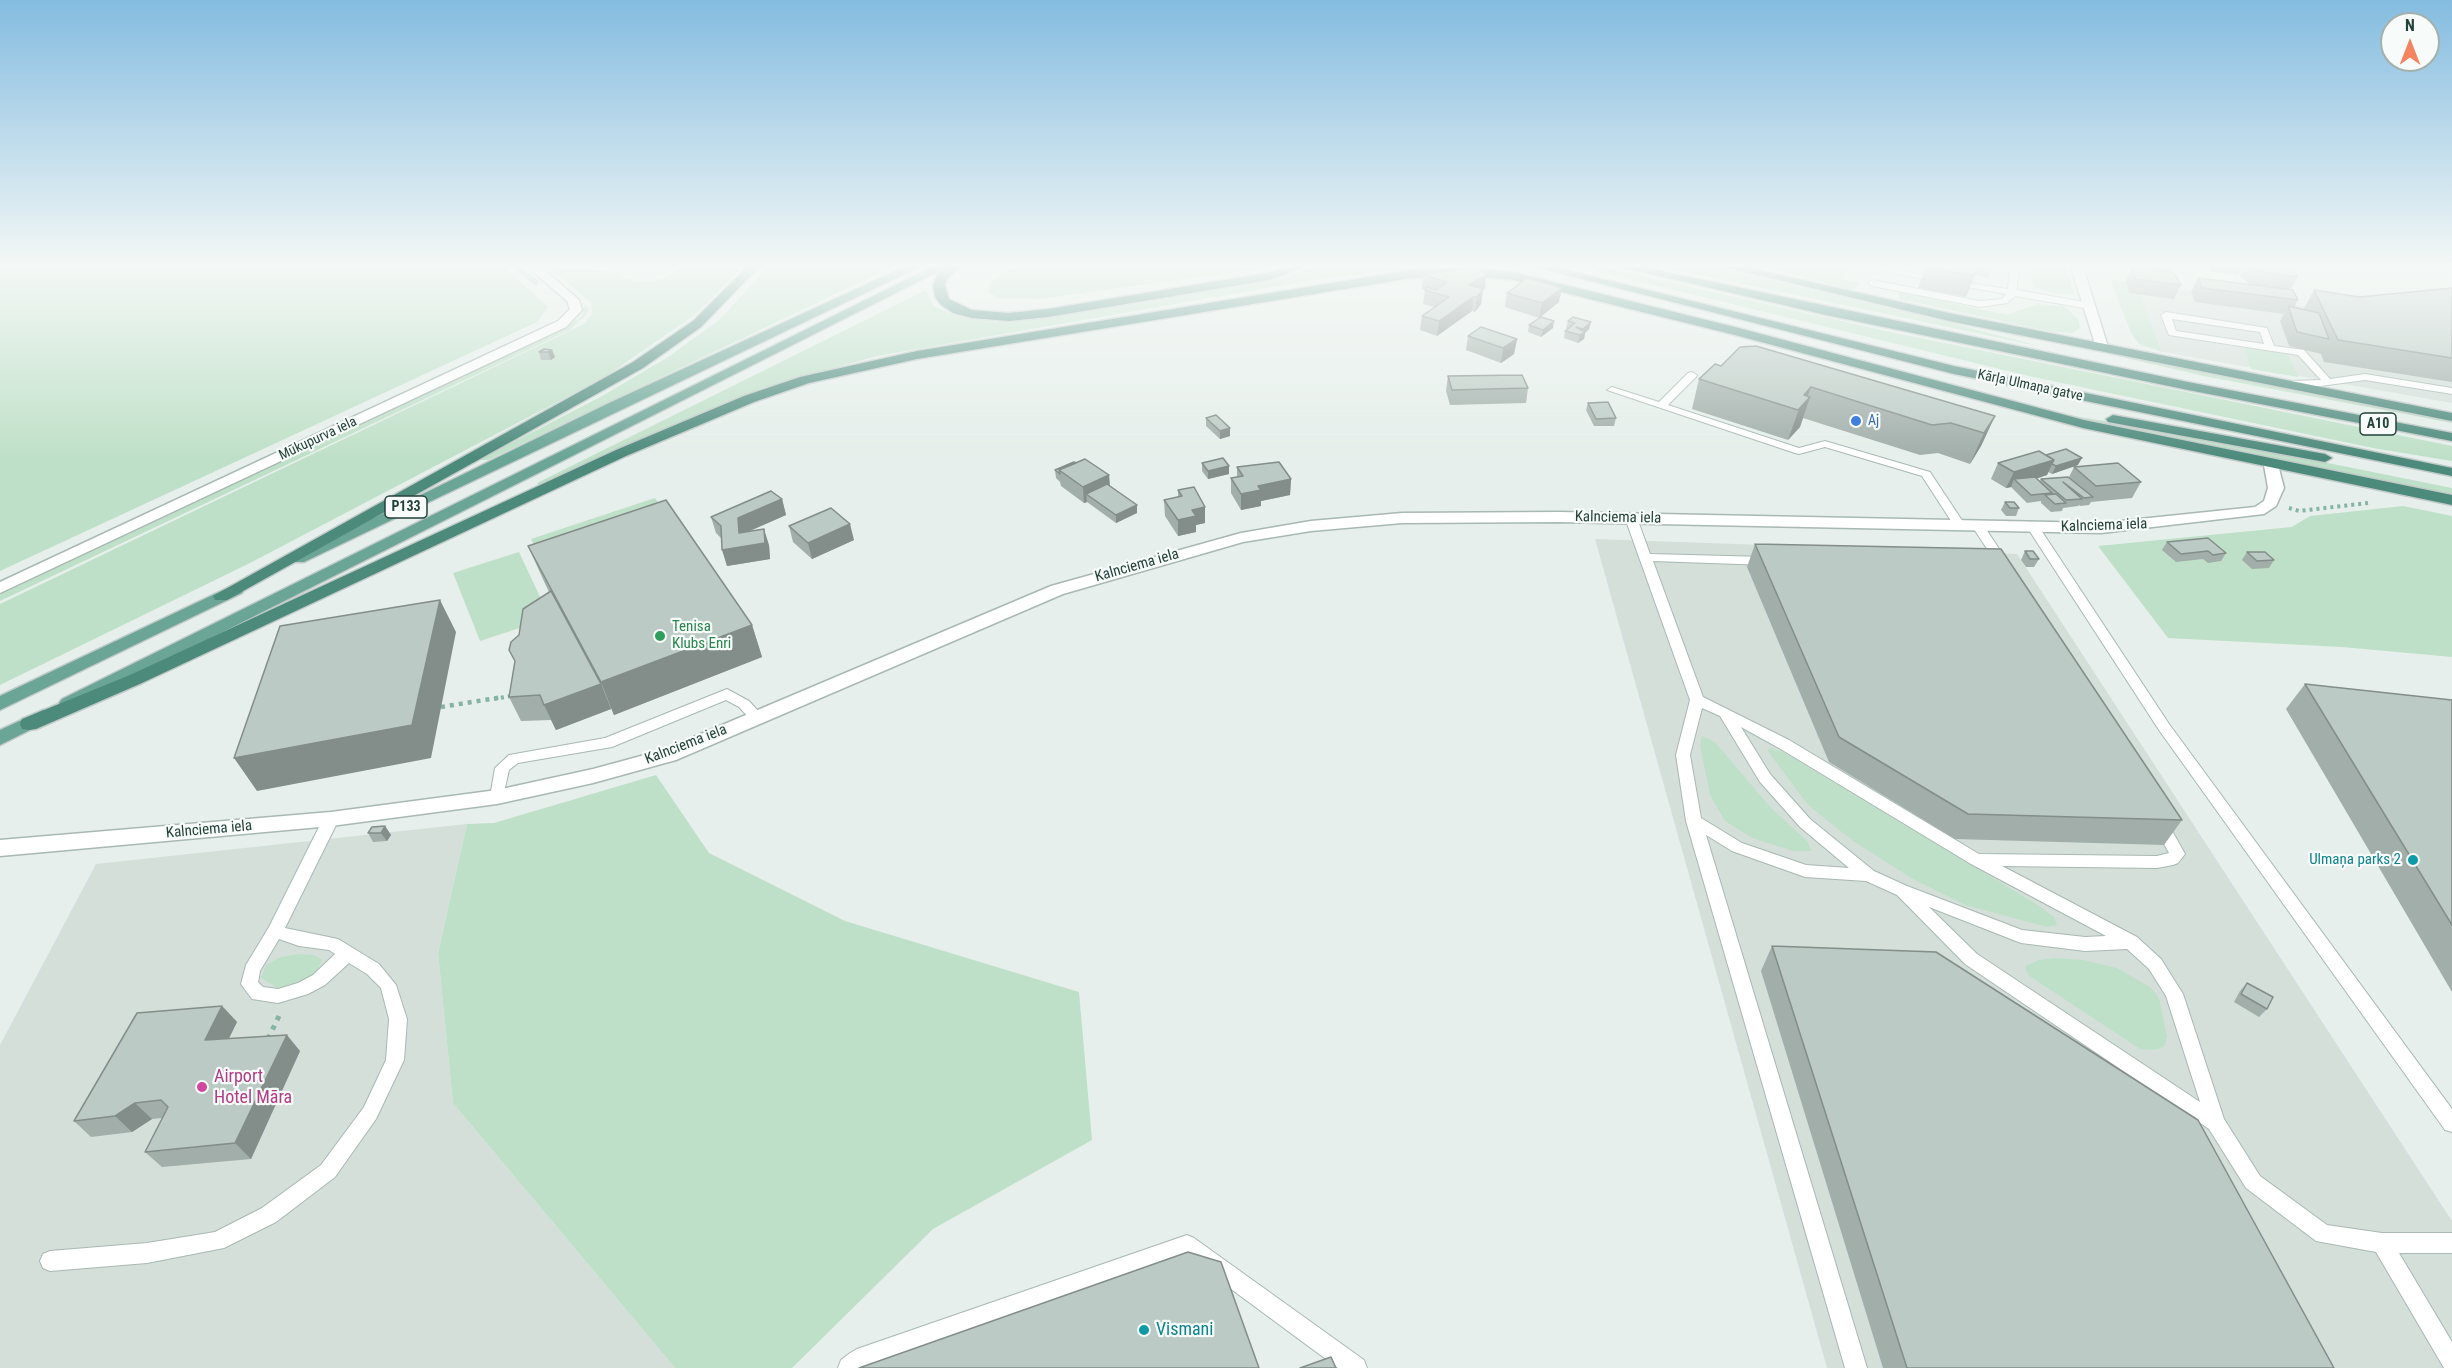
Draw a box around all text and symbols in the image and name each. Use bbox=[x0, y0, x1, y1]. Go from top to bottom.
north arrow bbox=[2380, 12, 2440, 72]
text: N bbox=[2405, 16, 2415, 35]
street label: Kārļa Ulmaņa gatve bbox=[1976, 367, 2084, 405]
place label: Aj bbox=[1868, 413, 1879, 429]
road number: A10 bbox=[2360, 413, 2396, 435]
street label: Mūkupurva iela bbox=[276, 414, 360, 464]
marker: Aj bbox=[1849, 414, 1863, 428]
road number: P133 bbox=[385, 496, 427, 518]
street label: Kalnciema iela bbox=[1575, 508, 1661, 528]
street label: Kalnciema iela bbox=[2060, 515, 2148, 537]
street label: Kalnciema iela bbox=[1093, 545, 1181, 587]
place label: Tenisa Klubs Enri bbox=[672, 618, 731, 653]
marker: Tenisa Klubs Enri bbox=[653, 629, 667, 643]
street label: Kalnciema iela bbox=[642, 721, 730, 769]
street label: Kalnciema iela bbox=[165, 817, 253, 843]
place label: Ulmaņa parks 2 bbox=[2309, 851, 2401, 869]
marker: Ulmaņa parks 2 bbox=[2406, 853, 2420, 867]
place label: Airport Hotel Māra bbox=[214, 1066, 292, 1108]
marker: Airport Hotel Māra bbox=[195, 1080, 209, 1094]
place label: Vismani bbox=[1156, 1319, 1213, 1341]
marker: Vismani bbox=[1137, 1323, 1151, 1337]

